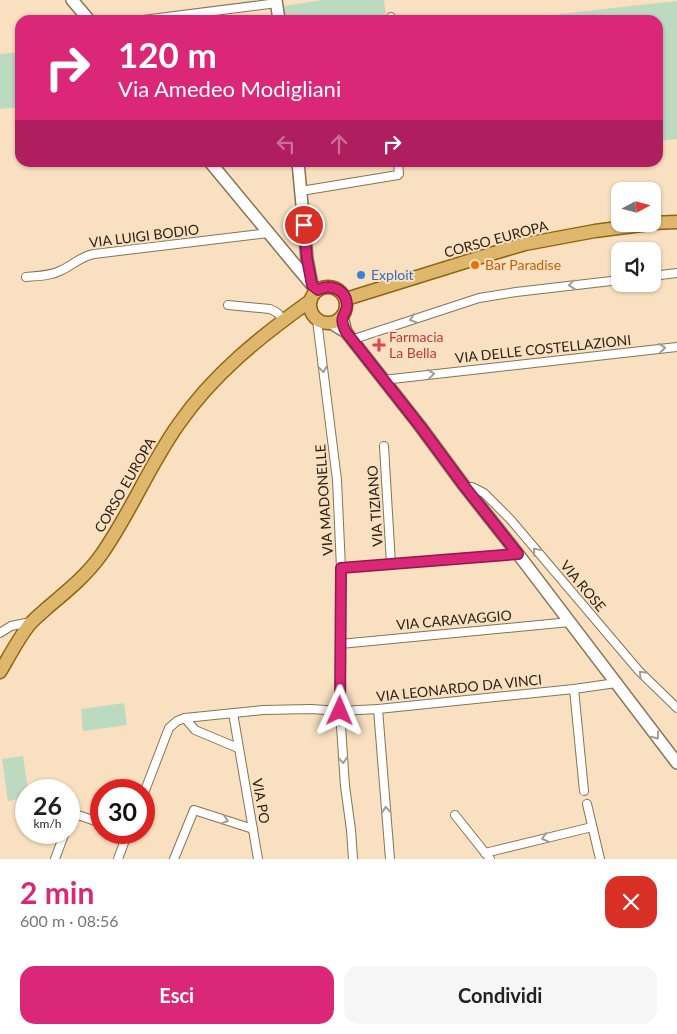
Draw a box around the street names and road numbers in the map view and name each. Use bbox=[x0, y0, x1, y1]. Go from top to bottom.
street label: CORSO EUROPA bbox=[442, 216, 550, 261]
street label: VIA LUIGI BODIO bbox=[88, 220, 200, 251]
street label: VIA DELLE COSTELLAZIONI bbox=[454, 331, 632, 366]
street label: CORSO EUROPA bbox=[90, 434, 159, 535]
street label: VIA MADONELLE bbox=[311, 444, 336, 556]
street label: VIA TIZIANO bbox=[363, 465, 386, 547]
street label: VIA ROSE bbox=[557, 557, 610, 615]
street label: VIA CARAVAGGIO bbox=[396, 606, 512, 633]
street label: VIA LEONARDO DA VINCI bbox=[375, 670, 543, 705]
street label: VIA PO bbox=[249, 777, 274, 825]

